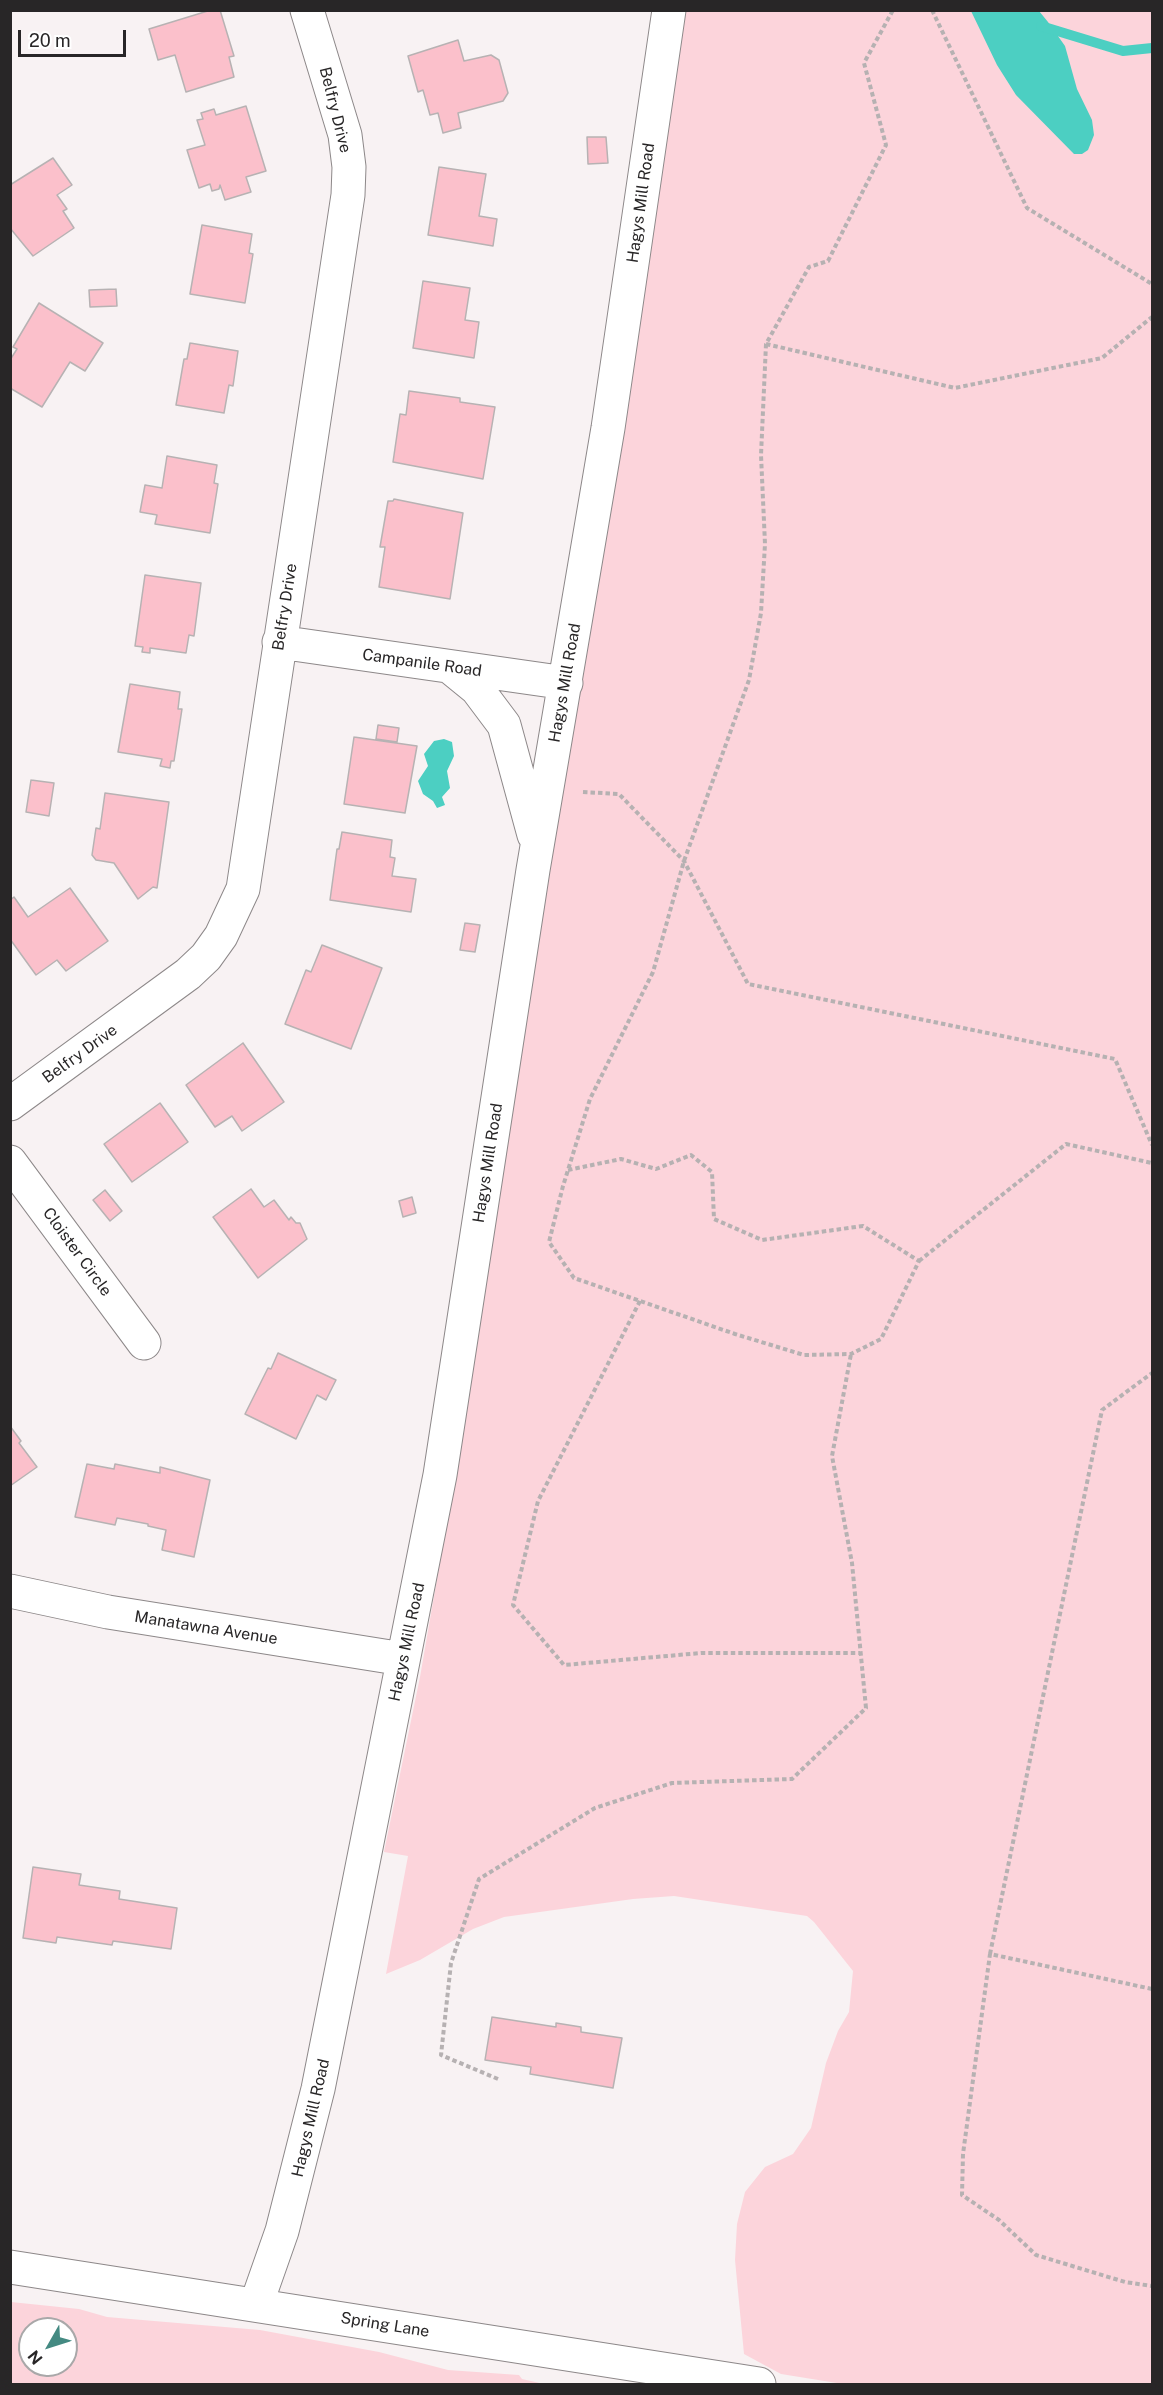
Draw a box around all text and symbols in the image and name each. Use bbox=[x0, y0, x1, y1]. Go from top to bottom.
scale bar bbox=[21, 18, 129, 56]
text: 20 m bbox=[29, 30, 71, 51]
street label: Belfry Drive bbox=[315, 65, 355, 155]
street label: Hagys Mill Road bbox=[623, 142, 659, 264]
street label: Belfry Drive bbox=[269, 562, 301, 652]
street label: Hagys Mill Road bbox=[545, 622, 585, 744]
street label: Campanile Road bbox=[361, 645, 483, 681]
street label: Belfry Drive bbox=[39, 1020, 121, 1088]
street label: Hagys Mill Road bbox=[469, 1102, 507, 1224]
street label: Cloister Circle bbox=[38, 1204, 116, 1300]
street label: Hagys Mill Road bbox=[385, 1581, 429, 1703]
street label: Manatawna Avenue bbox=[133, 1607, 279, 1649]
street label: Hagys Mill Road bbox=[288, 2057, 334, 2179]
street label: Spring Lane bbox=[339, 2308, 431, 2342]
north arrow bbox=[18, 2317, 78, 2377]
text: N bbox=[24, 2347, 47, 2368]

